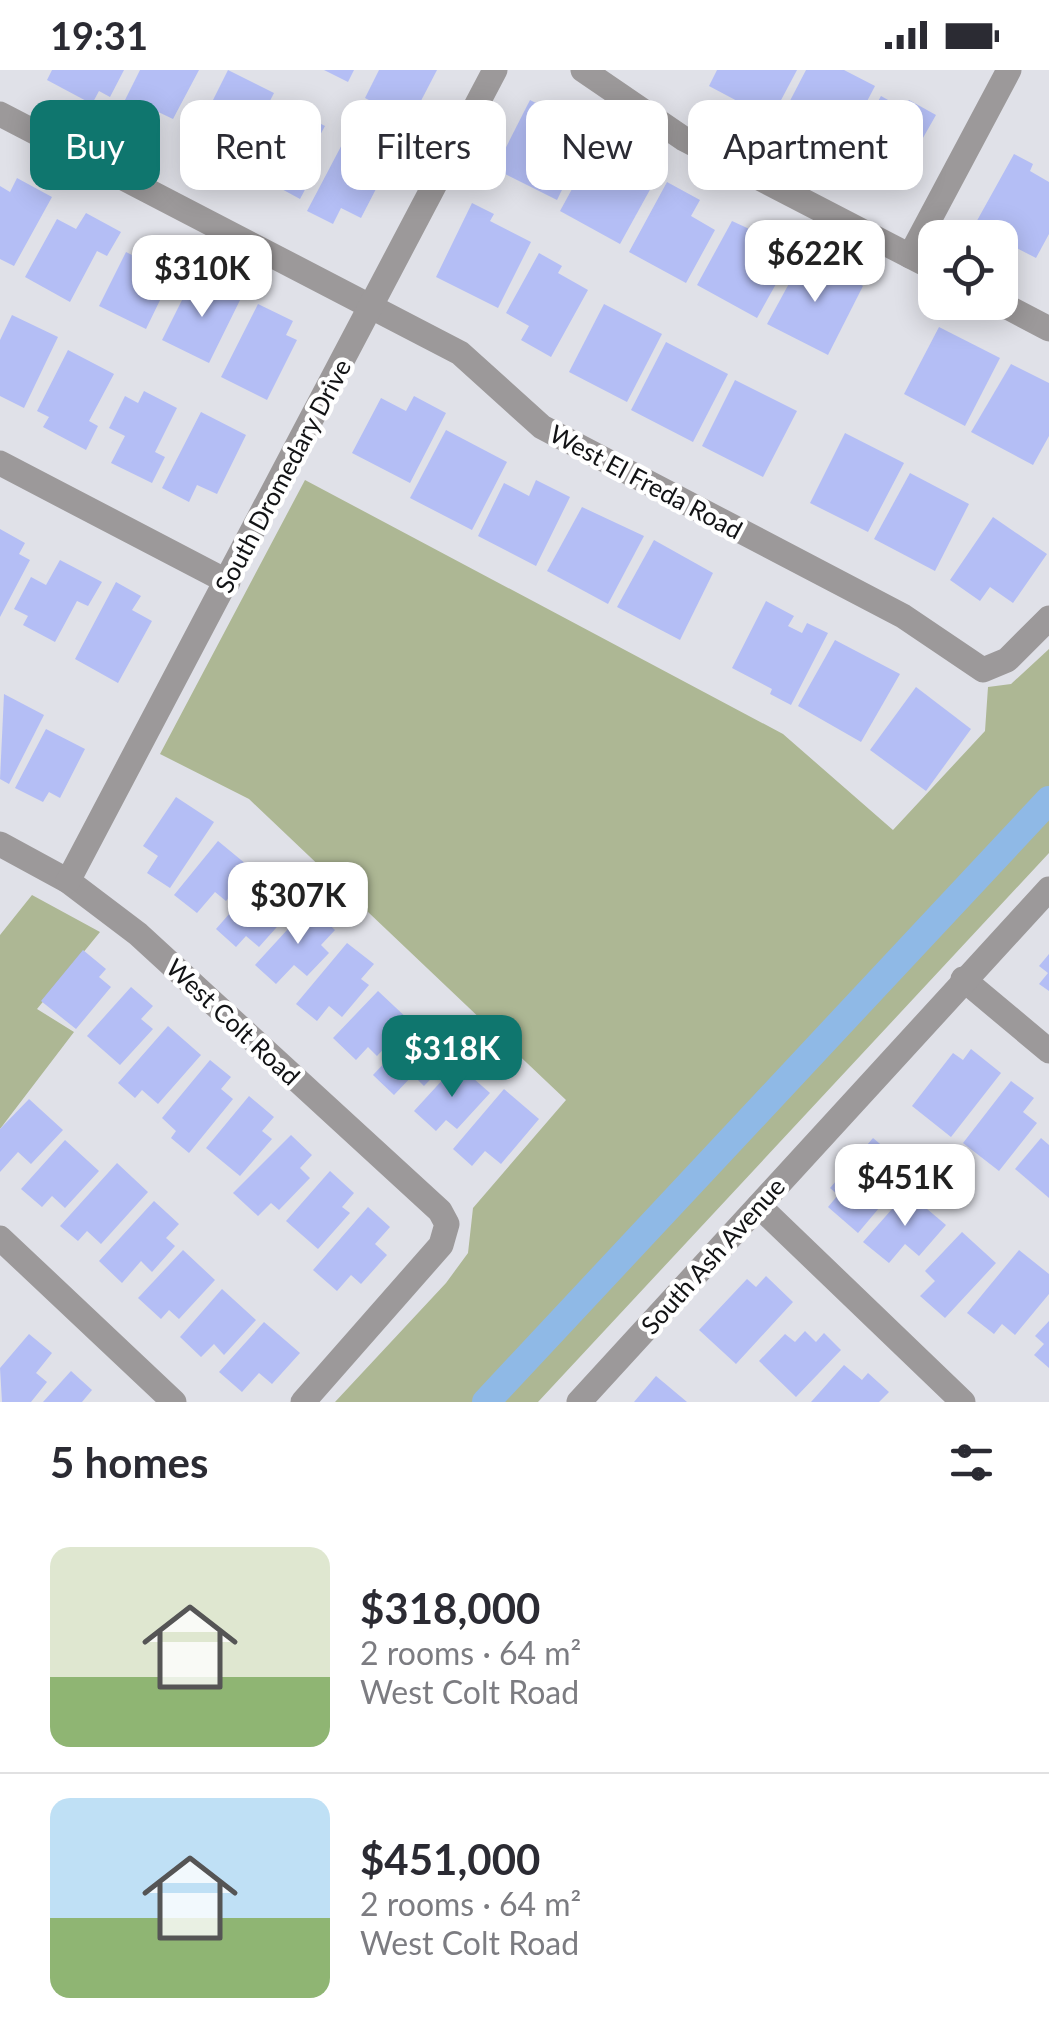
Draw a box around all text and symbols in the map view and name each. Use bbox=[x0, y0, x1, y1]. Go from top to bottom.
text: 19:31 bbox=[50, 12, 148, 58]
chip: Buy bbox=[30, 100, 160, 190]
chip: Rent bbox=[180, 100, 321, 190]
chip: Filters bbox=[341, 100, 506, 190]
chip: New bbox=[526, 100, 668, 190]
chip: Apartment bbox=[688, 100, 923, 190]
pin: $622K bbox=[745, 220, 885, 305]
map controls bbox=[918, 220, 1018, 320]
button: locate bbox=[918, 220, 1018, 320]
text: $622K bbox=[767, 233, 863, 272]
pin: $310K bbox=[132, 235, 272, 320]
text: $310K bbox=[154, 248, 250, 287]
street label: South Dromedary Drive bbox=[208, 354, 356, 597]
street label: West El Freda Road bbox=[545, 418, 748, 545]
pin: $307K bbox=[228, 862, 368, 947]
text: $307K bbox=[250, 875, 346, 914]
street label: West Colt Road bbox=[161, 952, 307, 1091]
pin: $318K bbox=[382, 1015, 522, 1100]
text: $318K bbox=[404, 1028, 500, 1067]
pin: $451K bbox=[835, 1144, 975, 1229]
text: $451K bbox=[857, 1157, 953, 1196]
street label: South Ash Avenue bbox=[634, 1171, 790, 1340]
icon: filters bbox=[944, 1435, 999, 1490]
text: 5 homes bbox=[50, 1437, 208, 1487]
text: $318,000 bbox=[360, 1583, 540, 1633]
icon: home bbox=[130, 1587, 250, 1707]
text: 2 rooms · 64 m² bbox=[360, 1633, 581, 1672]
text: West Colt Road bbox=[360, 1672, 579, 1711]
text: $451,000 bbox=[360, 1834, 540, 1884]
icon: home bbox=[130, 1838, 250, 1958]
text: 2 rooms · 64 m² bbox=[360, 1884, 581, 1923]
text: West Colt Road bbox=[360, 1923, 579, 1962]

